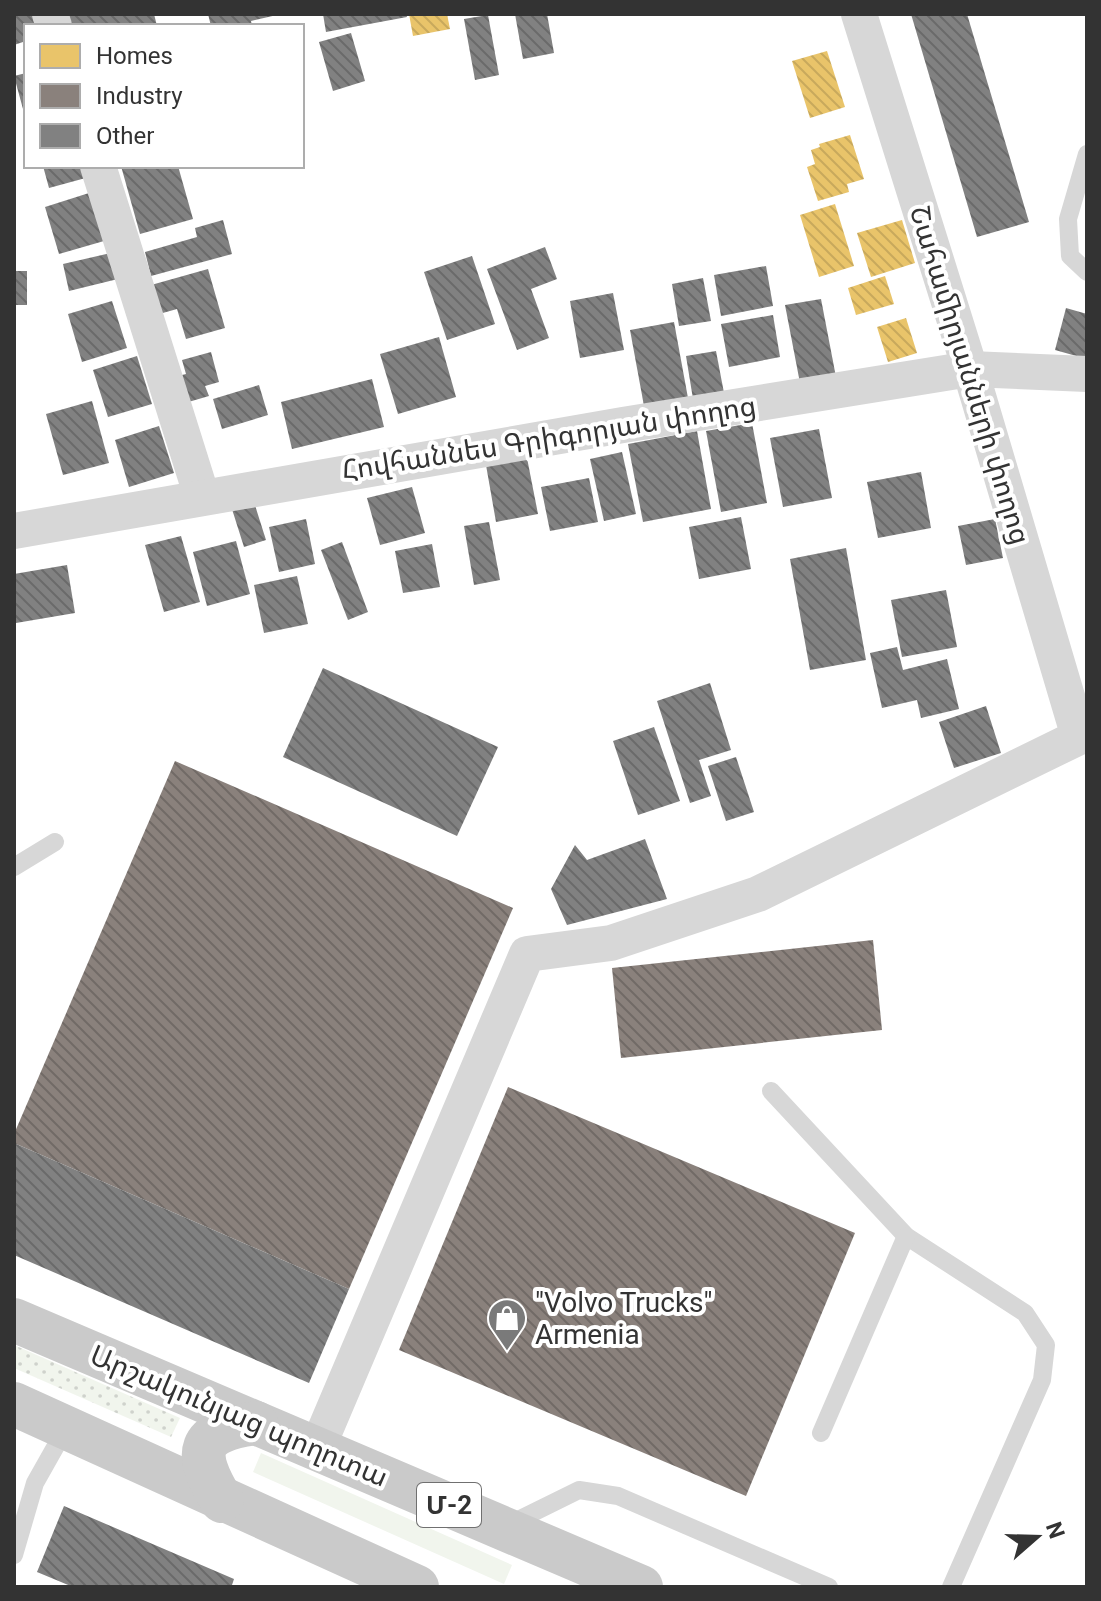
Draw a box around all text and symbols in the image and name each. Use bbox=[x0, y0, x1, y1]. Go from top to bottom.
legend bbox=[24, 24, 304, 168]
text: Homes bbox=[96, 42, 173, 70]
text: Industry bbox=[96, 82, 183, 110]
text: Other bbox=[96, 122, 154, 150]
street label: Շահամիրյանների փողոց bbox=[903, 202, 1037, 548]
street label: Հովհաննես Գրիգորյան փողոց bbox=[340, 389, 758, 487]
place label: "Volvo Trucks" Armenia bbox=[535, 1286, 713, 1351]
shop icon: "Volvo Trucks" Armenia bbox=[486, 1297, 528, 1352]
street label: Արշակունյաց պողոտա bbox=[85, 1338, 393, 1494]
road number: Մ-2 bbox=[417, 1483, 481, 1527]
north arrow bbox=[997, 1497, 1077, 1577]
text: N bbox=[1041, 1519, 1070, 1542]

